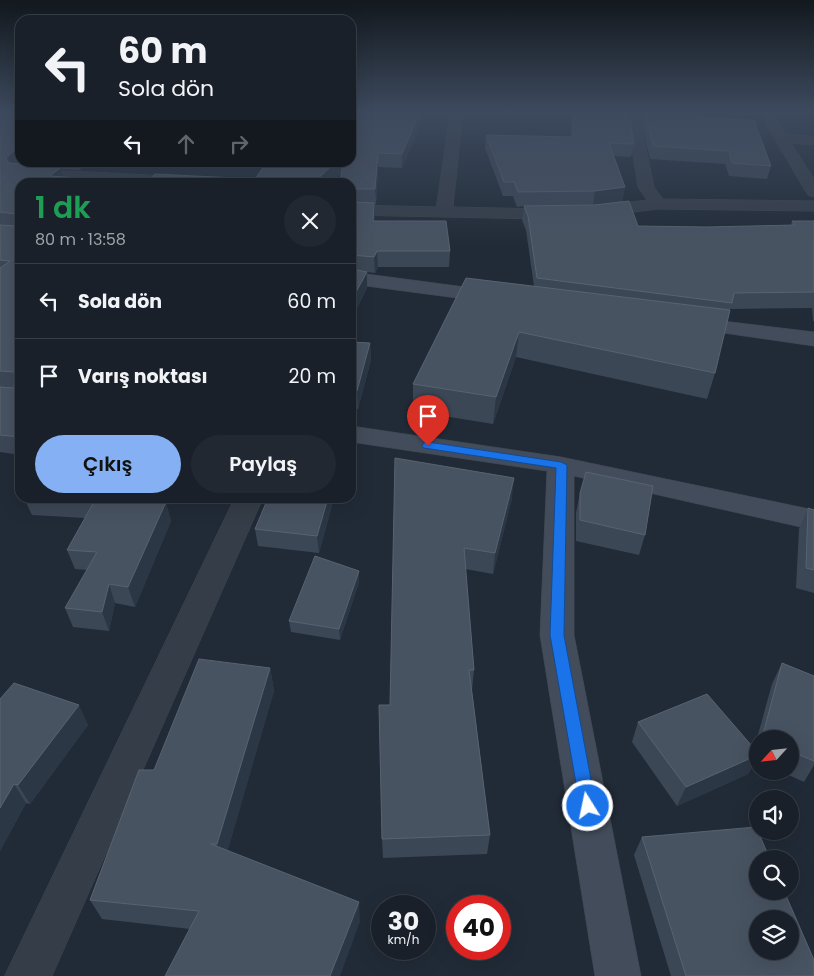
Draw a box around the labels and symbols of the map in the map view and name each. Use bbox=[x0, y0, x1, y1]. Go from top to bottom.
pin bbox=[407, 395, 449, 446]
north arrow bbox=[749, 730, 799, 780]
position arrow bbox=[561, 779, 613, 831]
speed limit sign: 40 bbox=[446, 895, 511, 960]

